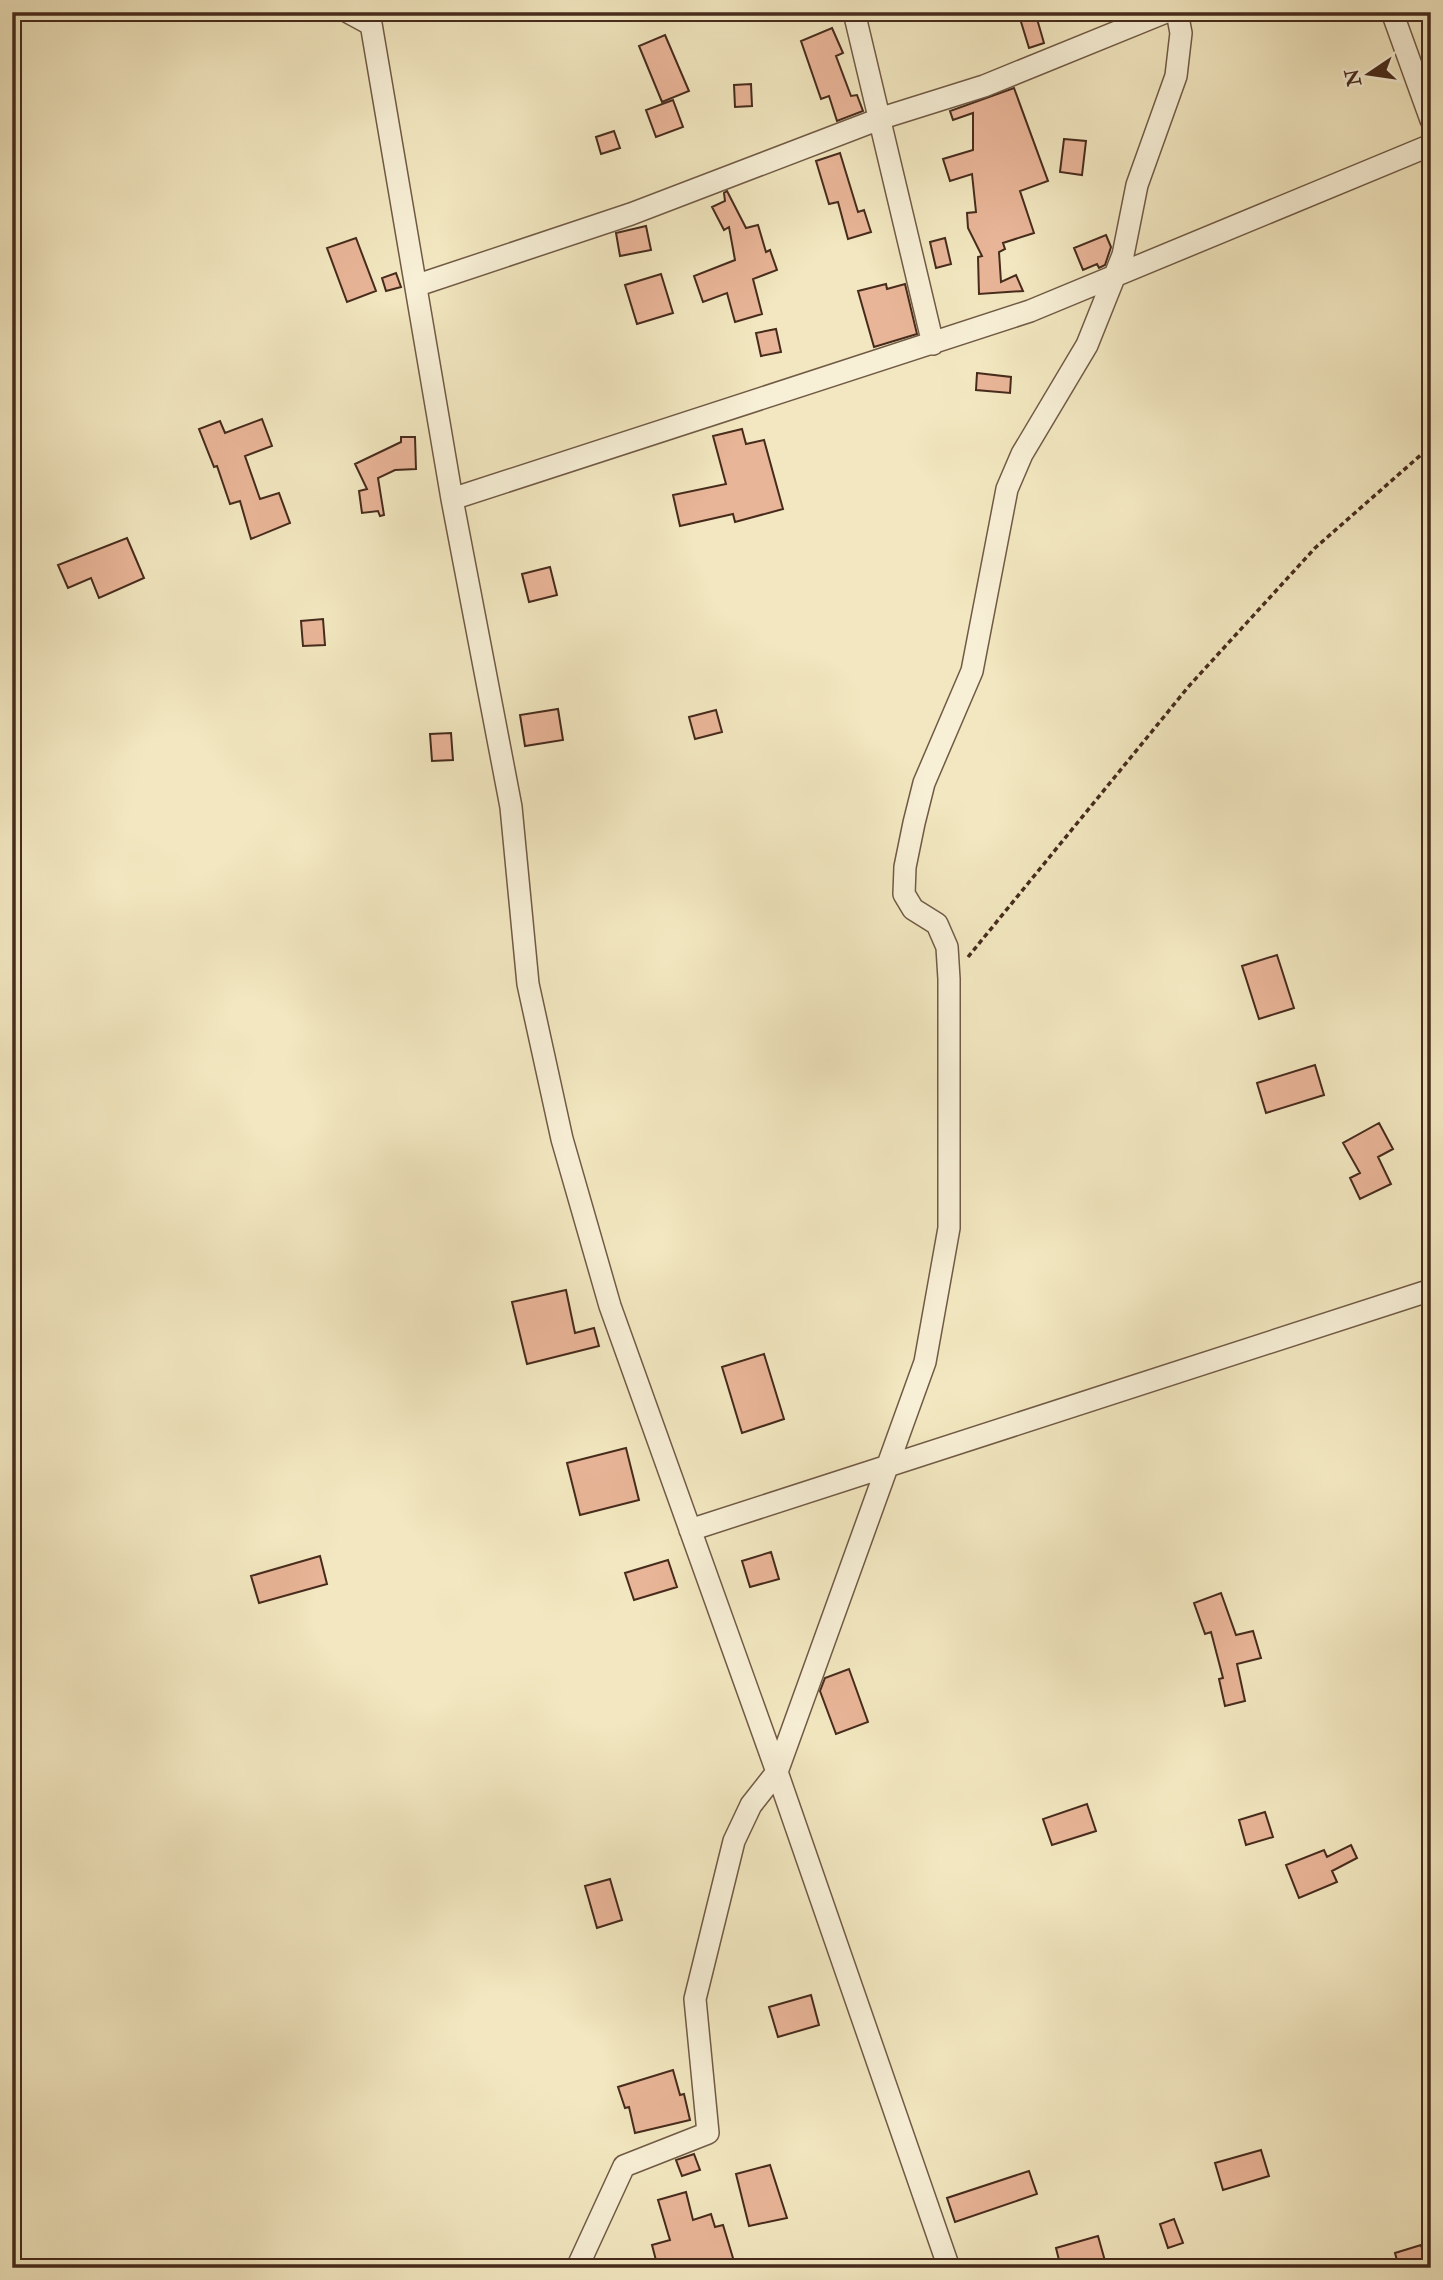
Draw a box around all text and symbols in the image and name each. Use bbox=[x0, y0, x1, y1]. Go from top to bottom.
north arrow bbox=[1334, 38, 1404, 108]
text: N bbox=[1340, 66, 1367, 90]

